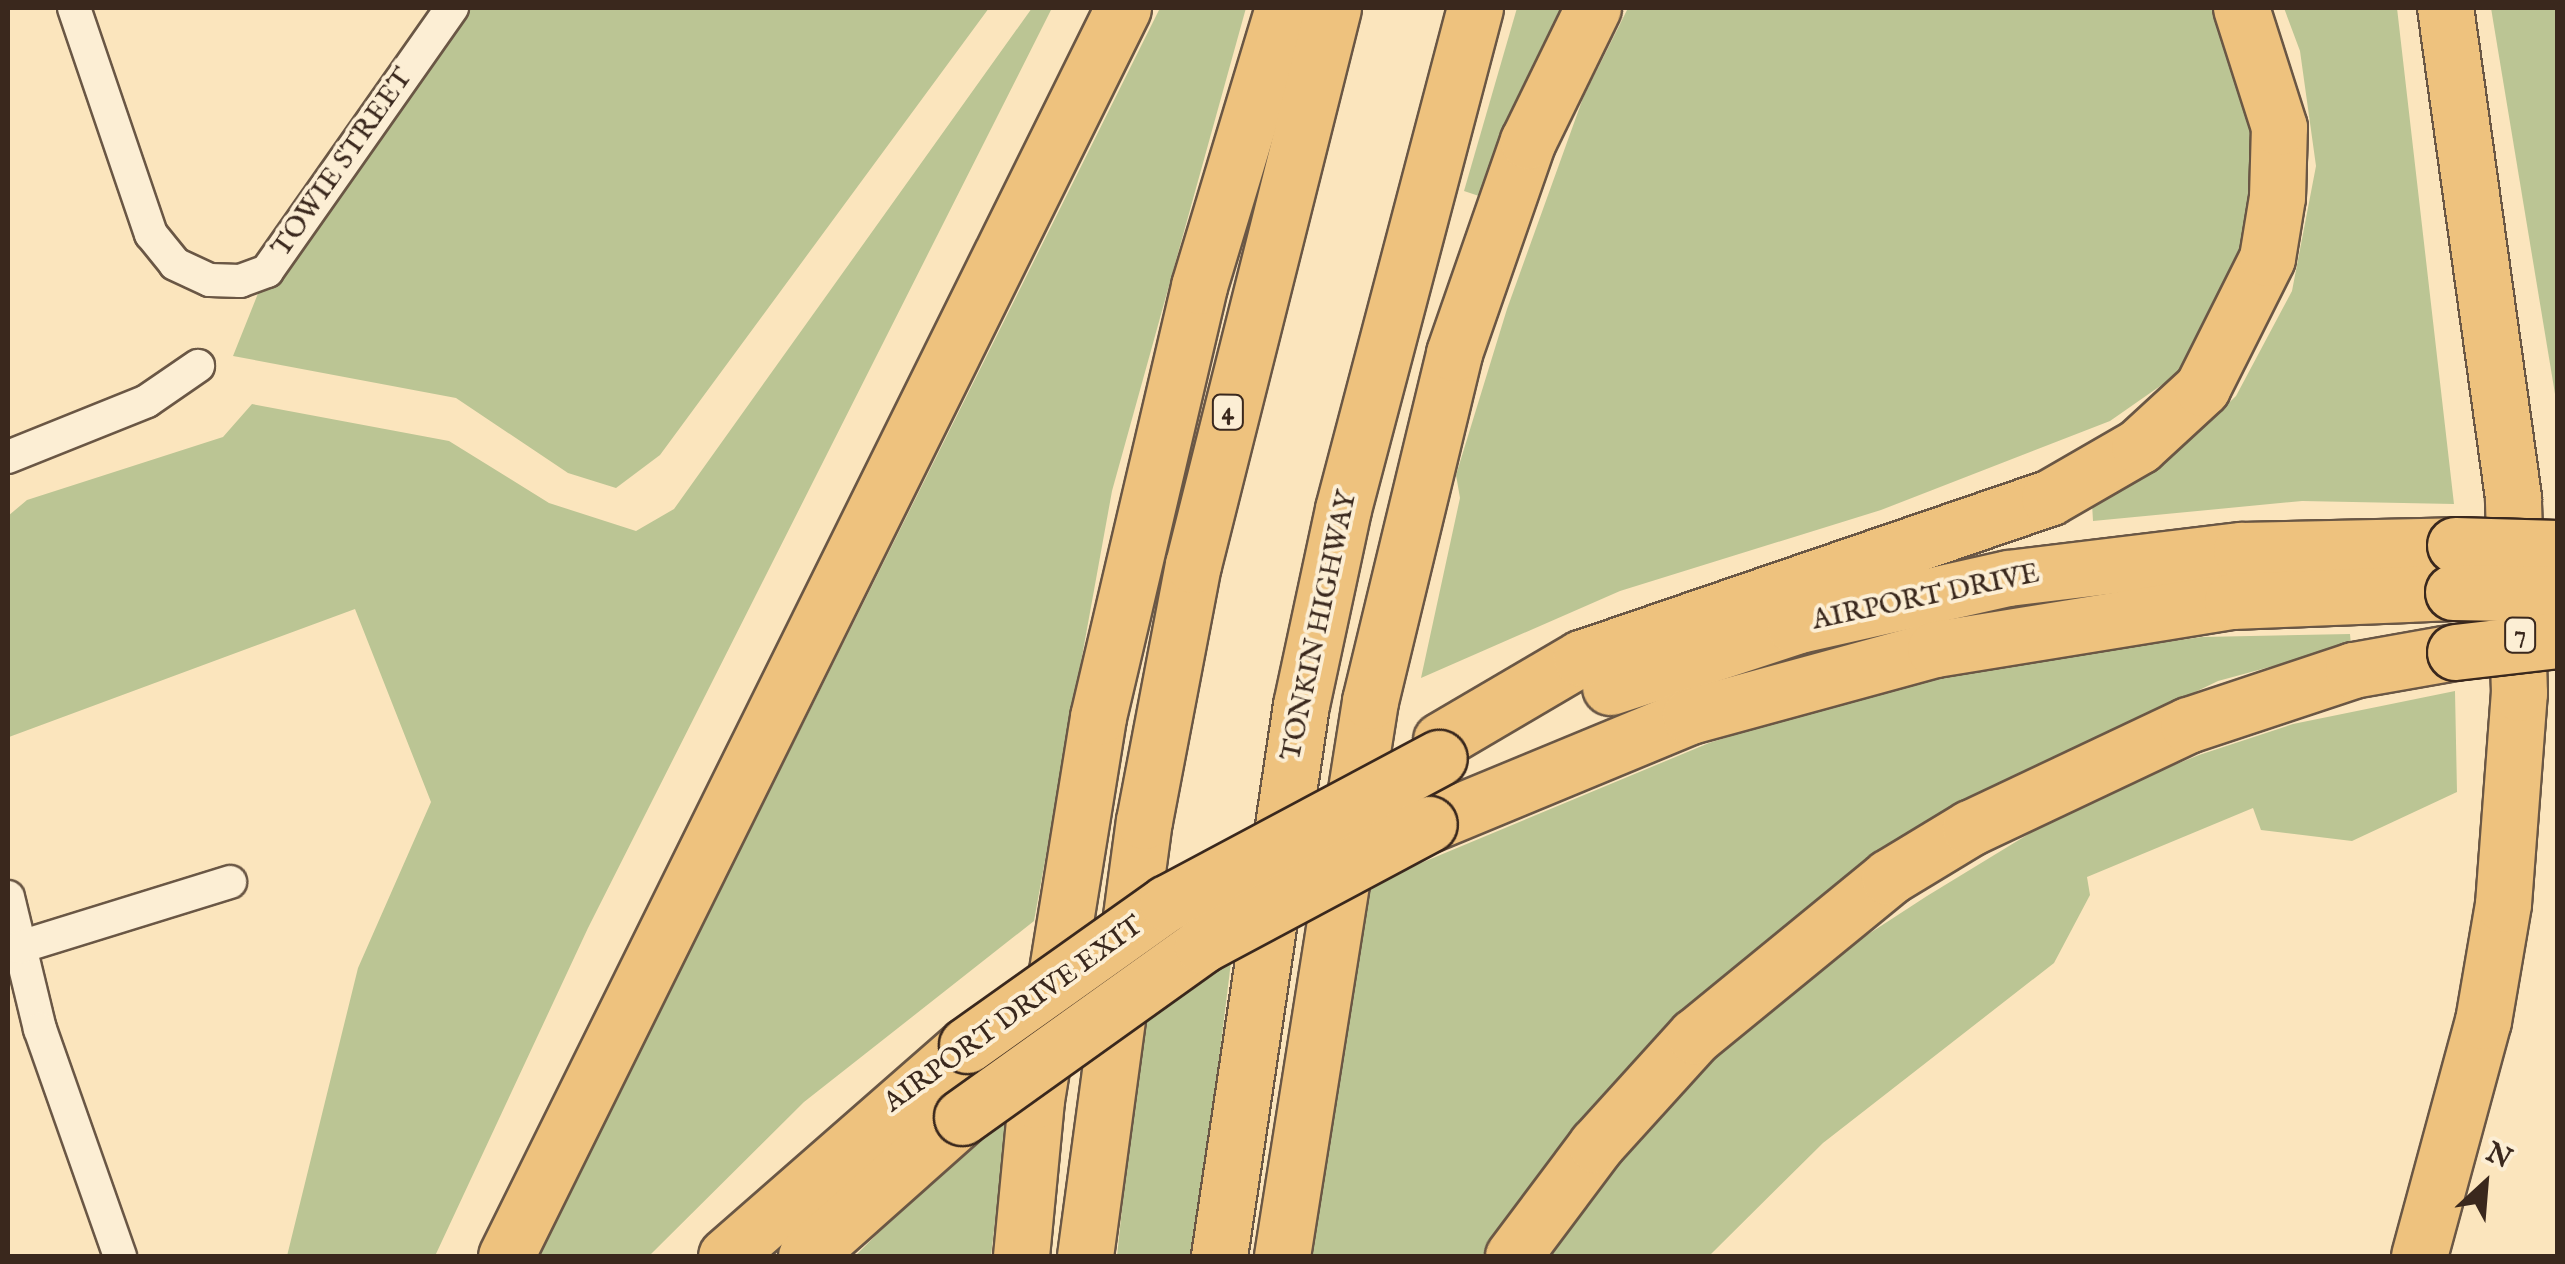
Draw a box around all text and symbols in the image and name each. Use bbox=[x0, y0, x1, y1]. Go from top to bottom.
street label: TOWIE STREET bbox=[265, 62, 421, 264]
road number: 4 bbox=[1210, 392, 1246, 432]
street label: TONKIN HIGHWAY bbox=[1275, 488, 1365, 764]
street label: AIRPORT DRIVE bbox=[1809, 558, 2043, 638]
road number: 7 bbox=[2502, 615, 2538, 655]
street label: AIRPORT DRIVE EXIT bbox=[878, 910, 1150, 1120]
north arrow bbox=[2435, 1134, 2535, 1234]
text: N bbox=[2480, 1136, 2517, 1178]

